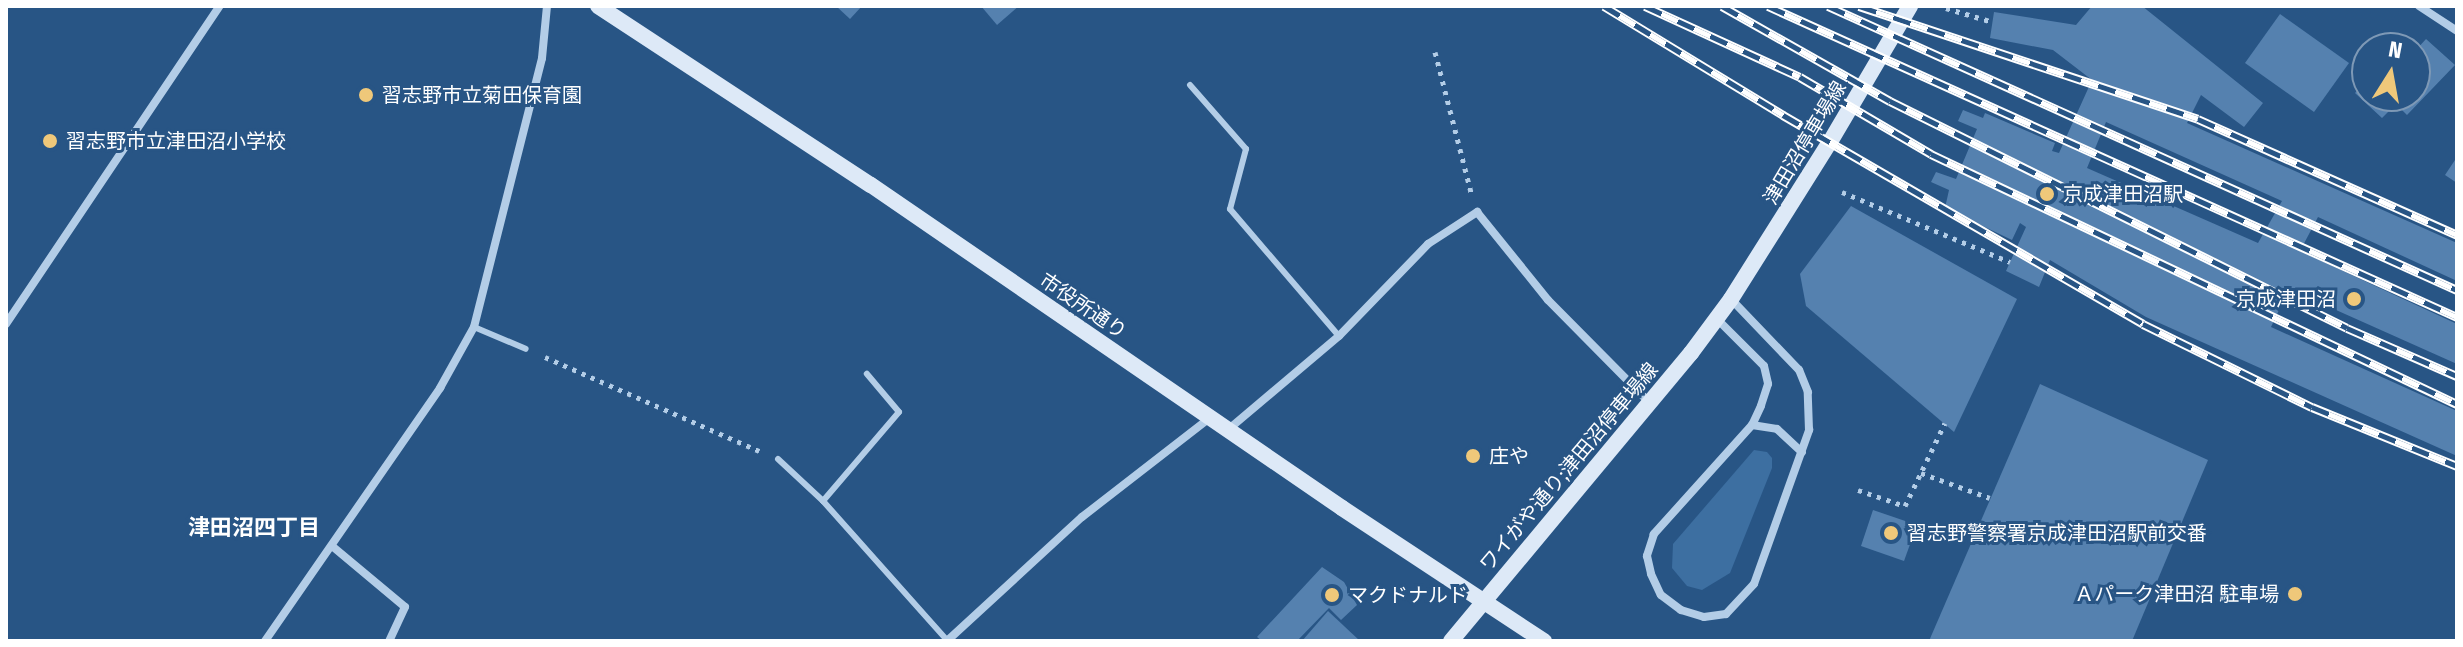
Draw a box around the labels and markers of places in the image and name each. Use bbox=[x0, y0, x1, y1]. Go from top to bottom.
place label: 習志野市立菊田保育園 bbox=[382, 83, 582, 107]
marker: 習志野市立菊田保育園 bbox=[357, 86, 375, 104]
place label: 習志野市立津田沼小学校 bbox=[66, 129, 286, 153]
marker: 習志野市立津田沼小学校 bbox=[41, 132, 59, 150]
place label: 京成津田沼駅 bbox=[2063, 182, 2183, 206]
marker: 京成津田沼駅 bbox=[2038, 185, 2056, 203]
place label: 京成津田沼 bbox=[2236, 287, 2336, 311]
marker: 京成津田沼 bbox=[2343, 288, 2365, 310]
place label: 庄や bbox=[1489, 444, 1529, 468]
marker: 庄や bbox=[1464, 447, 1482, 465]
place label: 習志野警察署京成津田沼駅前交番 bbox=[1907, 521, 2207, 545]
marker: 習志野警察署京成津田沼駅前交番 bbox=[1882, 524, 1900, 542]
place label: Ａパーク津田沼 駐車場 bbox=[2074, 582, 2279, 606]
place label: マクドナルド bbox=[1348, 583, 1468, 607]
marker: Ａパーク津田沼 駐車場 bbox=[2286, 585, 2304, 603]
marker: マクドナルド bbox=[1323, 586, 1341, 604]

